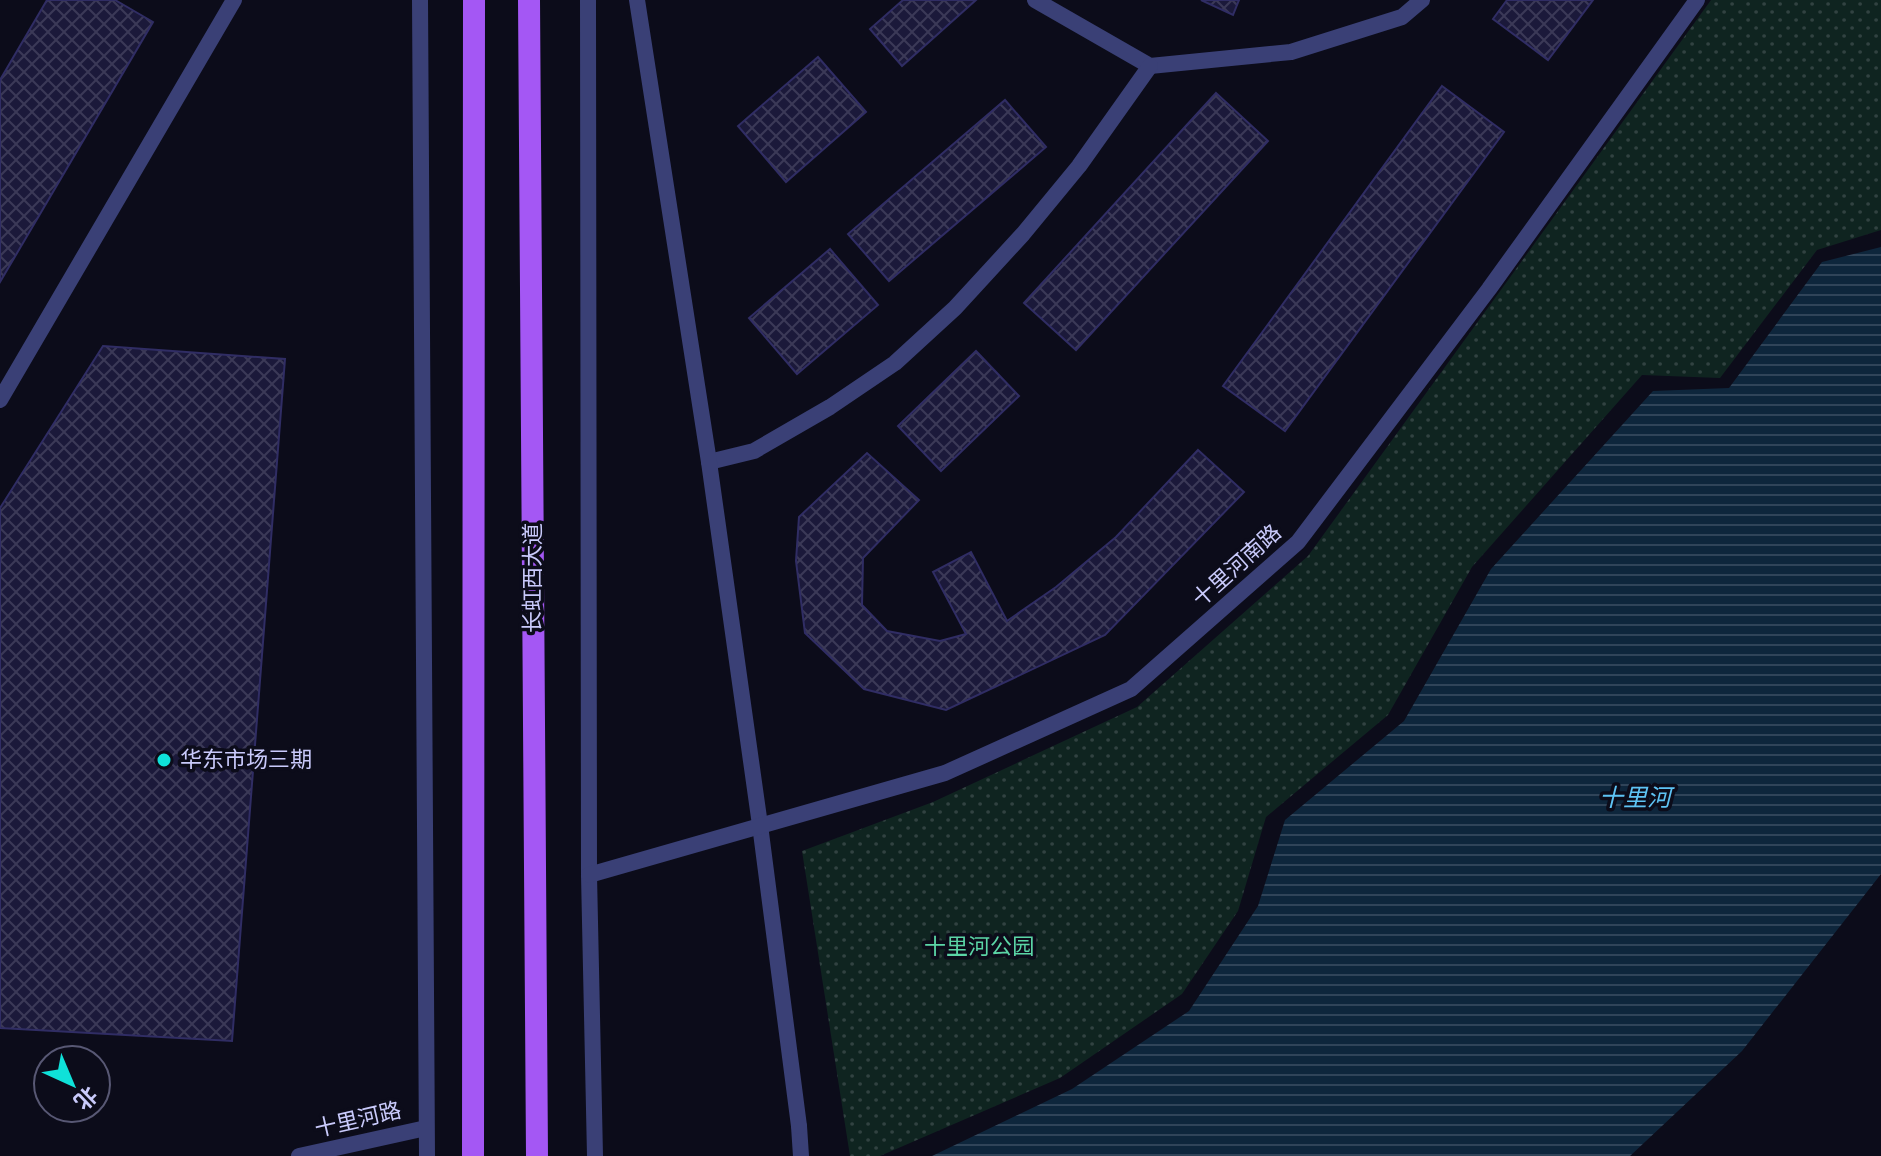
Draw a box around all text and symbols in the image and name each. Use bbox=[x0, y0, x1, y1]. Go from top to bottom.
street label: 十里河南路 bbox=[1188, 520, 1285, 611]
street label: 长虹西大道 bbox=[521, 523, 544, 633]
place label: 华东市场三期 bbox=[180, 748, 312, 771]
marker: 华东市场三期 bbox=[155, 751, 173, 769]
water label: 十里河 bbox=[1599, 785, 1675, 811]
park label: 十里河公园 bbox=[924, 935, 1034, 958]
north arrow bbox=[32, 1044, 112, 1124]
text: 北 bbox=[70, 1082, 101, 1114]
street label: 十里河路 bbox=[312, 1098, 403, 1141]

